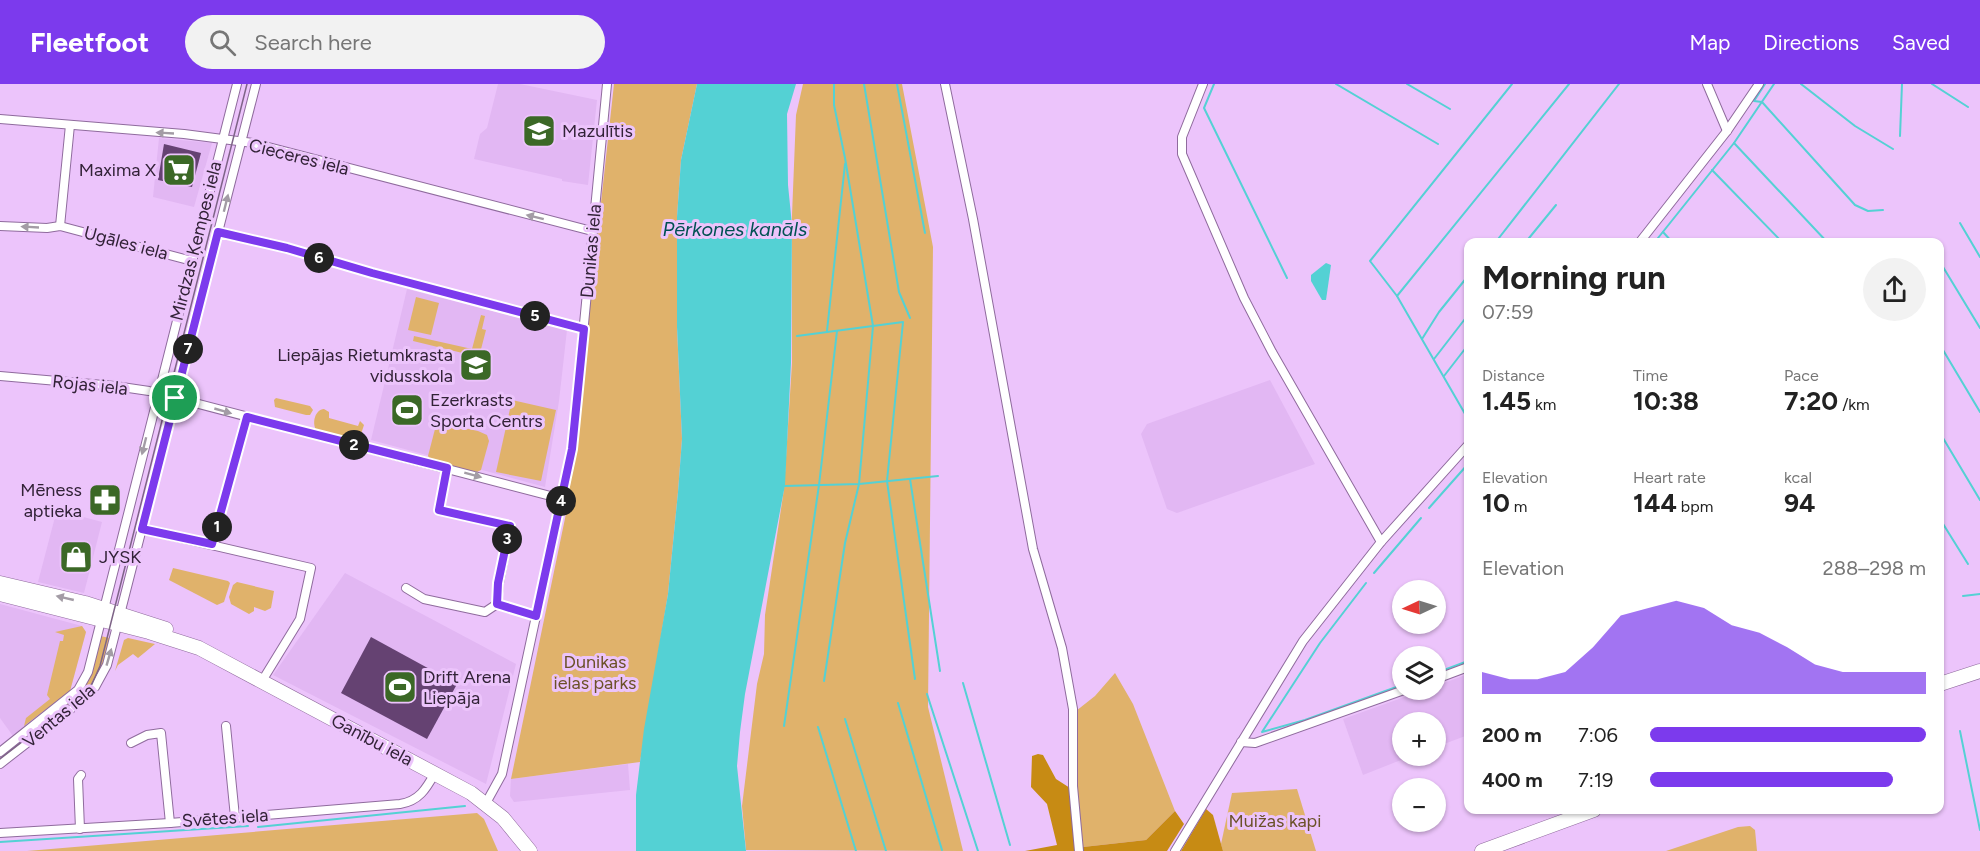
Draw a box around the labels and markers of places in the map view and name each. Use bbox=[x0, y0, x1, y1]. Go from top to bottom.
school or university icon: Mazulītis bbox=[521, 113, 557, 149]
place label: Mazulītis bbox=[562, 120, 633, 142]
supermarket icon: Maxima X bbox=[161, 152, 197, 188]
place label: Maxima X bbox=[79, 159, 156, 181]
pin: 6 bbox=[304, 243, 334, 273]
pin: 5 bbox=[520, 301, 550, 331]
pin: 7 bbox=[173, 334, 203, 364]
place label: Liepājas Rietumkrasta vidusskola bbox=[277, 344, 453, 387]
school or university icon: Liepājas Rietumkrasta vidusskola bbox=[458, 347, 494, 383]
pin bbox=[149, 372, 200, 423]
place label: Ezerkrasts Sporta Centrs bbox=[430, 389, 543, 432]
sports icon: Ezerkrasts Sporta Centrs bbox=[389, 392, 425, 428]
pin: 2 bbox=[339, 430, 369, 460]
place label: Mēness aptieka bbox=[20, 479, 82, 522]
pharmacy icon: Mēness aptieka bbox=[87, 482, 123, 518]
pin: 4 bbox=[546, 486, 576, 516]
pin: 1 bbox=[202, 512, 232, 542]
pin: 3 bbox=[492, 524, 522, 554]
shop icon: JYSK bbox=[58, 539, 94, 575]
place label: JYSK bbox=[99, 546, 141, 568]
place label: Drift Arena Liepāja bbox=[423, 666, 511, 709]
sports icon: Drift Arena Liepāja bbox=[382, 669, 418, 705]

